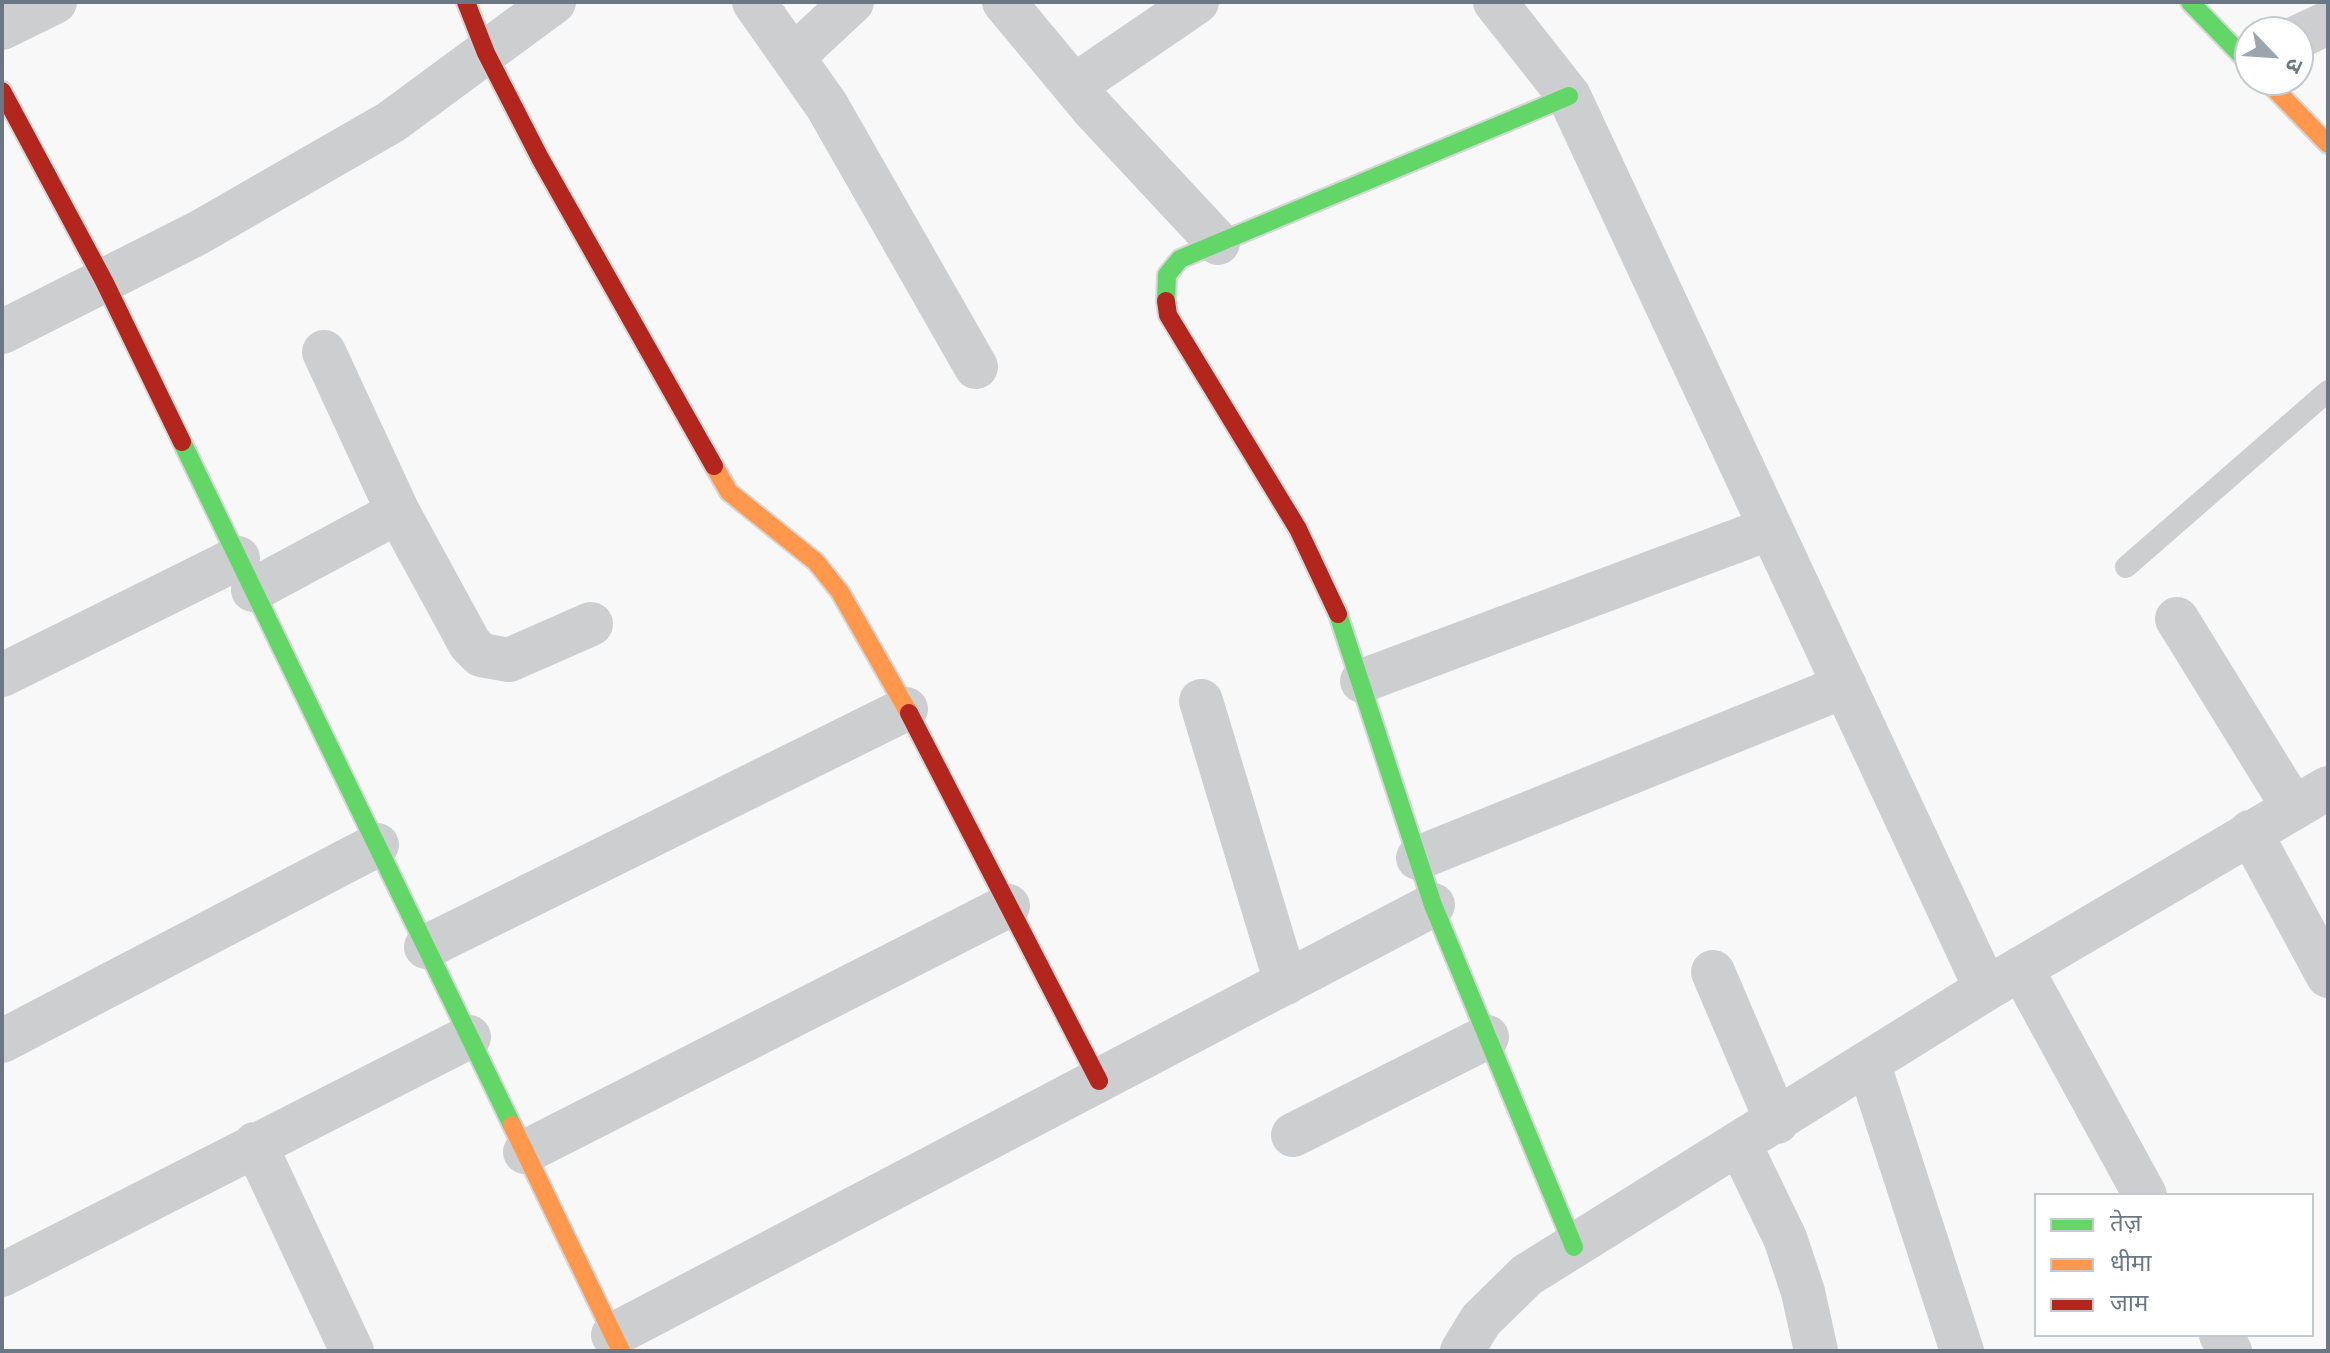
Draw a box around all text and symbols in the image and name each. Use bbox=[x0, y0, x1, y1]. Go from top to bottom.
north arrow bbox=[2234, 16, 2314, 96]
text: उ bbox=[2279, 54, 2309, 77]
legend bbox=[2034, 1193, 2314, 1337]
text: तेज़ bbox=[2110, 1209, 2142, 1237]
text: धीमा bbox=[2110, 1249, 2152, 1277]
text: जाम bbox=[2110, 1289, 2148, 1317]

